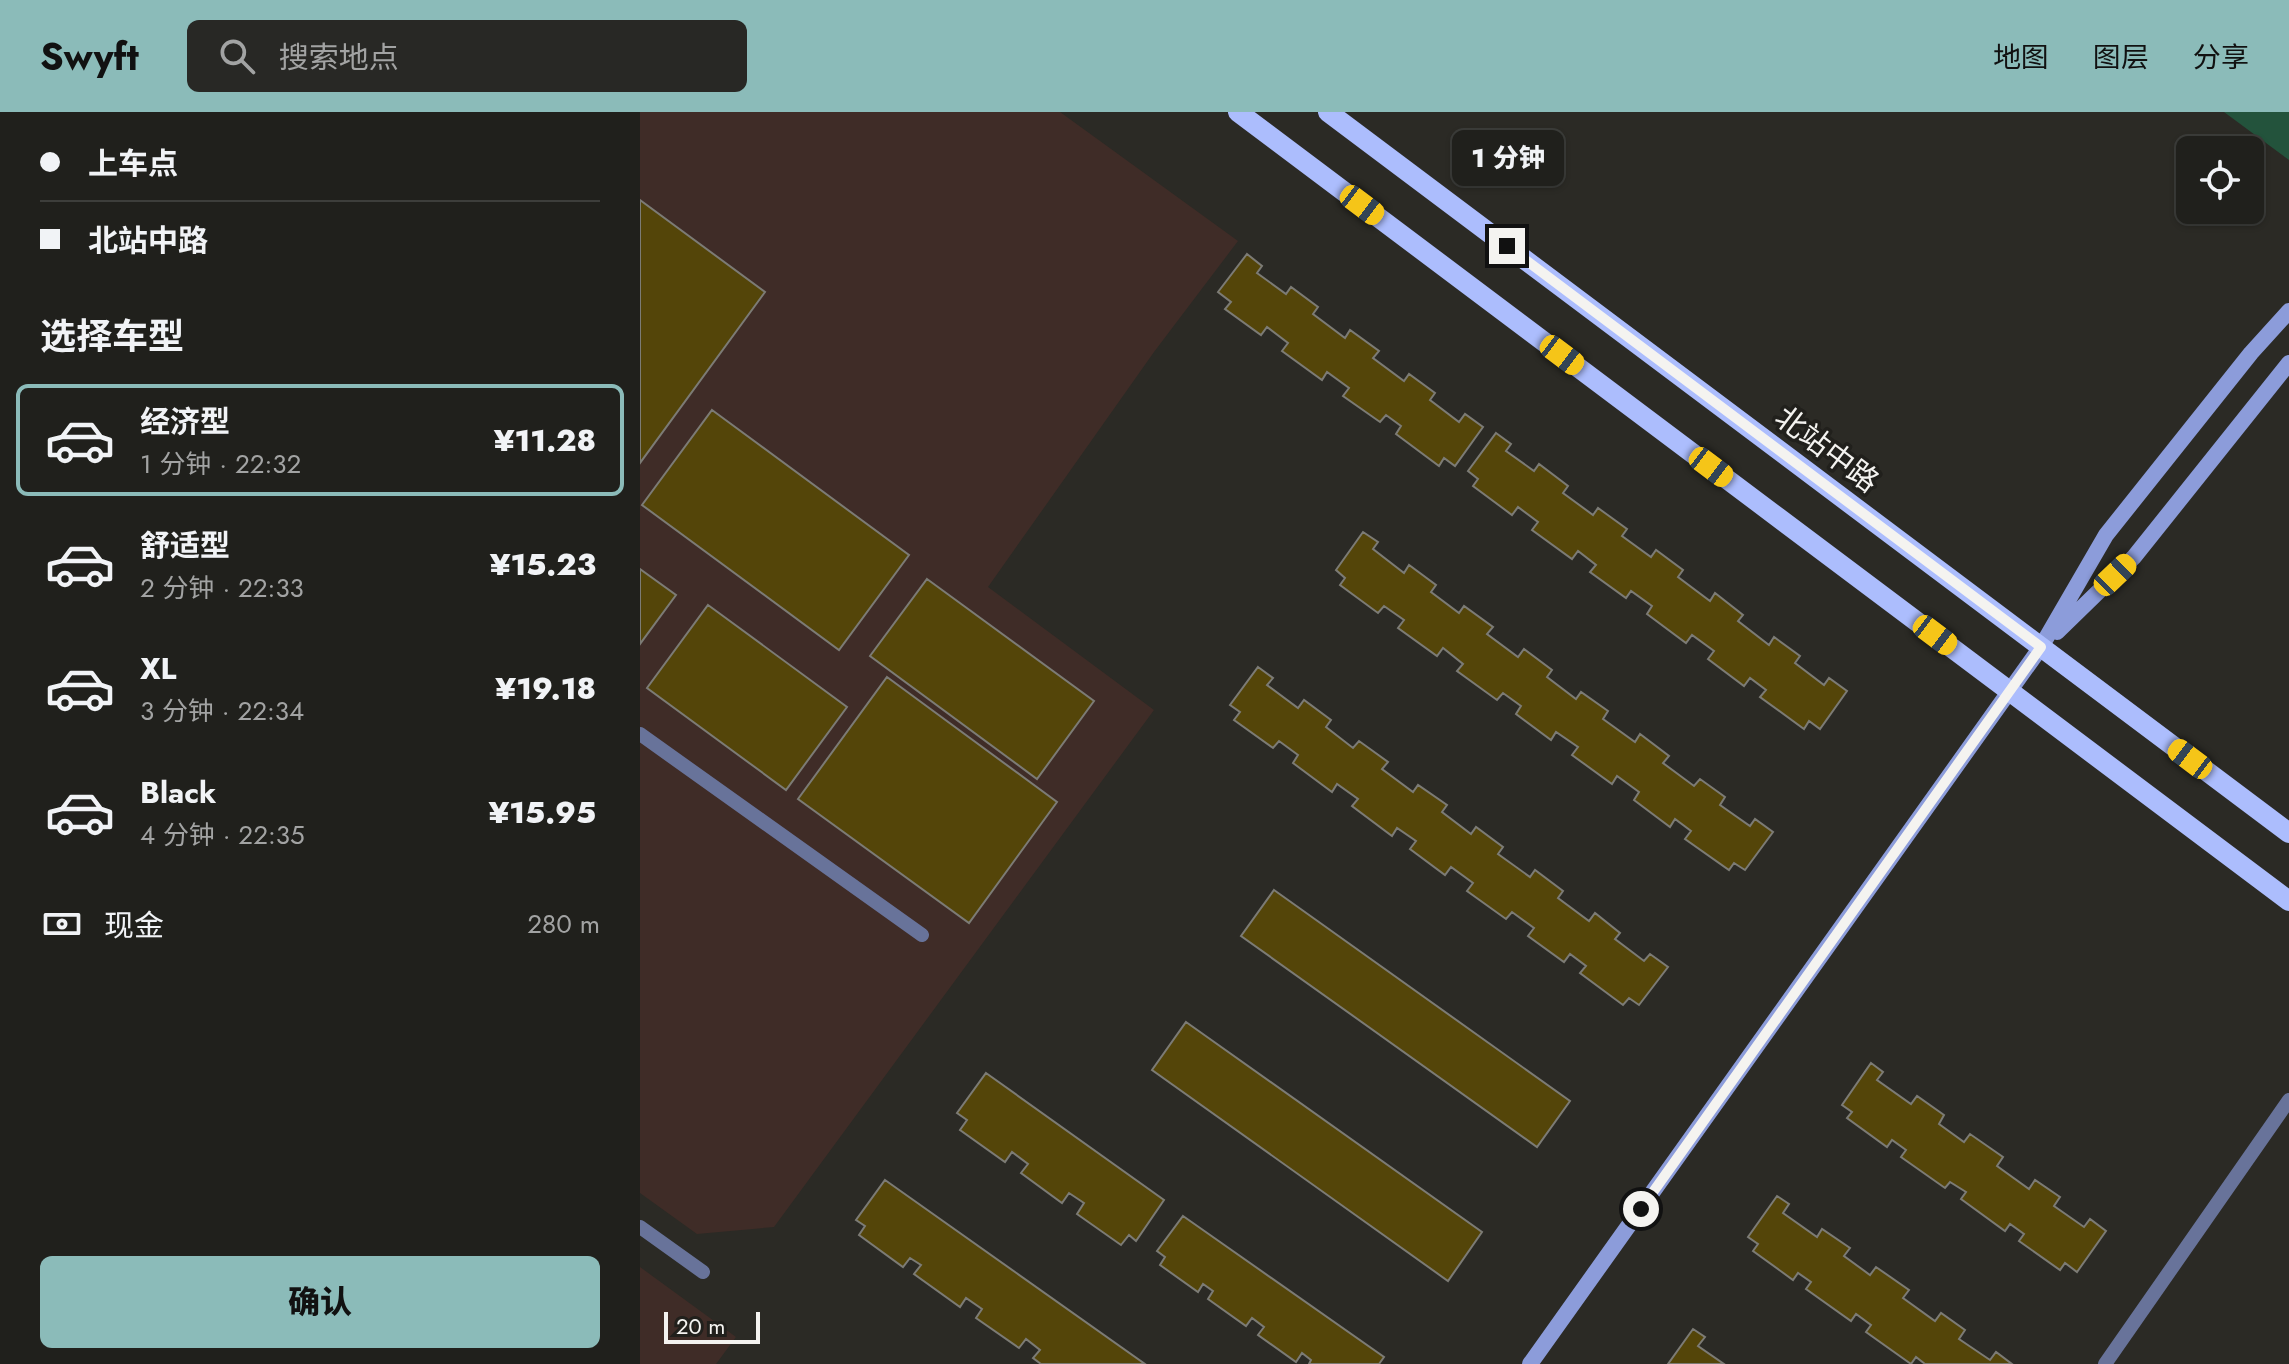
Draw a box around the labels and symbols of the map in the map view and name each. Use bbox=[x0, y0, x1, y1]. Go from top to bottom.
callout: 1 分钟 bbox=[1451, 130, 1563, 186]
car bbox=[1336, 181, 1388, 229]
route end bbox=[1489, 228, 1525, 264]
car bbox=[1536, 331, 1588, 379]
street label: 北站中路 bbox=[1766, 396, 1888, 502]
car bbox=[1685, 443, 1737, 491]
car bbox=[2089, 550, 2141, 600]
car bbox=[1909, 611, 1961, 659]
car bbox=[2164, 735, 2216, 783]
route start bbox=[1623, 1191, 1659, 1227]
scale bar bbox=[664, 1308, 760, 1344]

